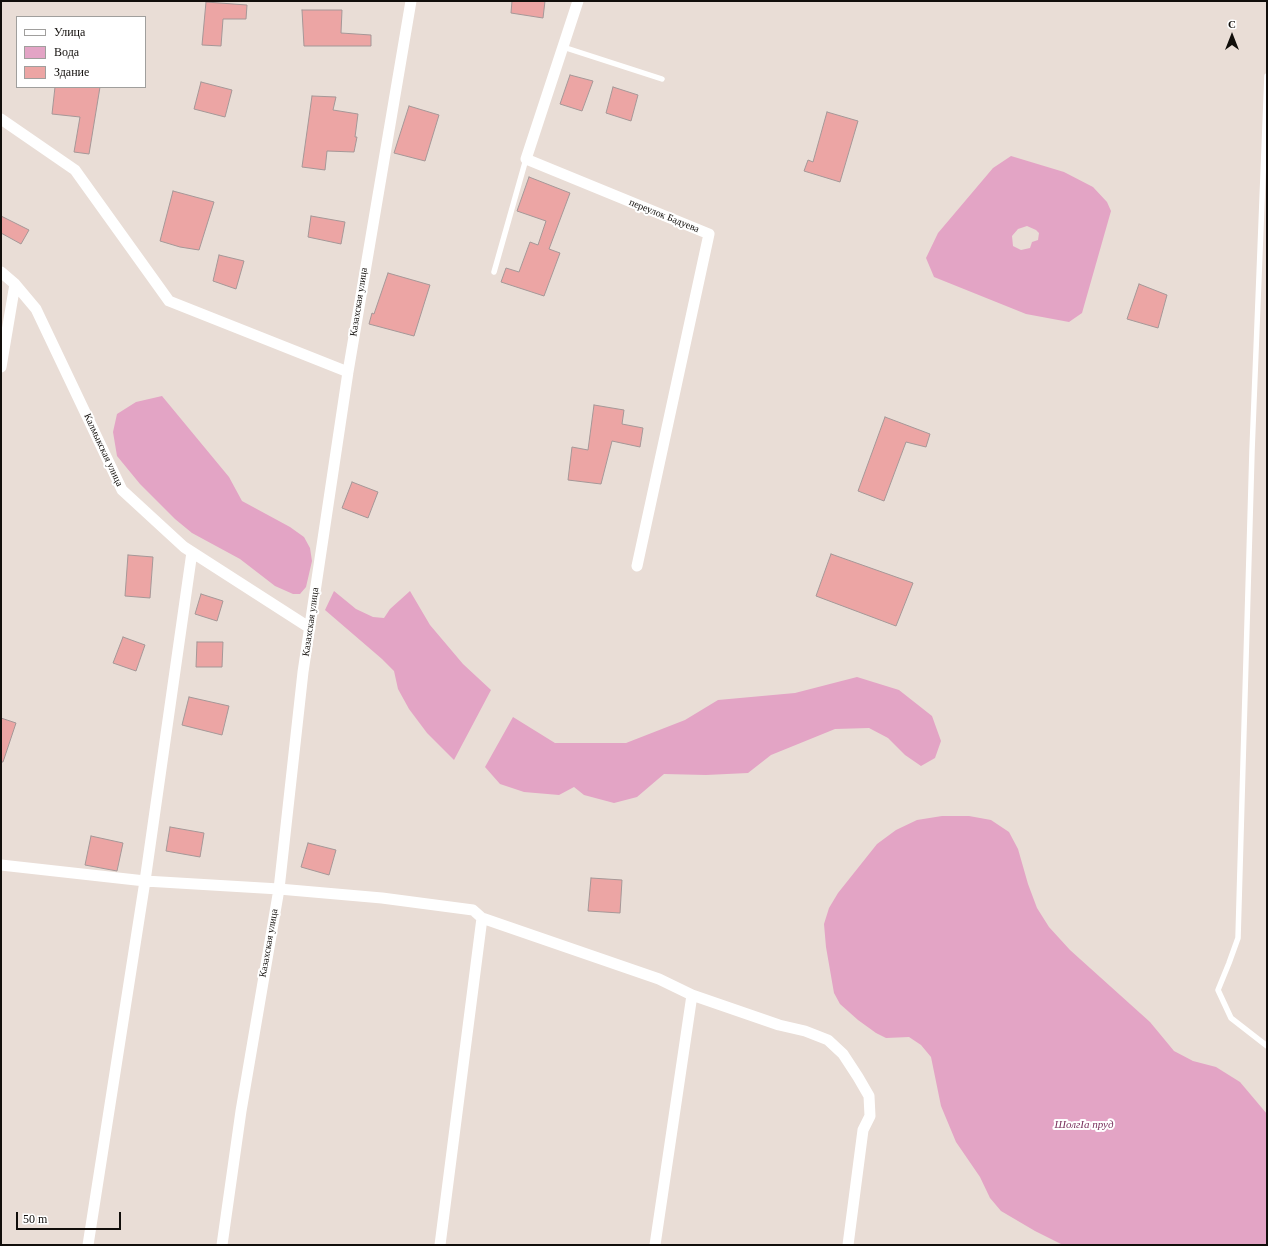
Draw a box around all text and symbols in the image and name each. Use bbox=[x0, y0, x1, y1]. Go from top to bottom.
legend bbox=[16, 16, 146, 88]
north arrow bbox=[1212, 16, 1252, 56]
text: С bbox=[1228, 18, 1236, 30]
text: Улица bbox=[54, 25, 85, 39]
text: Вода bbox=[54, 45, 79, 59]
text: Здание bbox=[54, 65, 89, 79]
street label: переулок Бадуева bbox=[627, 196, 701, 236]
street label: Казахская улица bbox=[348, 267, 370, 337]
street label: Калмыкская улица bbox=[81, 412, 125, 488]
street label: Казахская улица bbox=[300, 587, 322, 657]
street label: Казахская улица bbox=[257, 908, 281, 978]
water label: ШолгIа пруд bbox=[1055, 1118, 1113, 1132]
scale bar bbox=[18, 1204, 123, 1230]
text: 50 m bbox=[23, 1212, 47, 1226]

